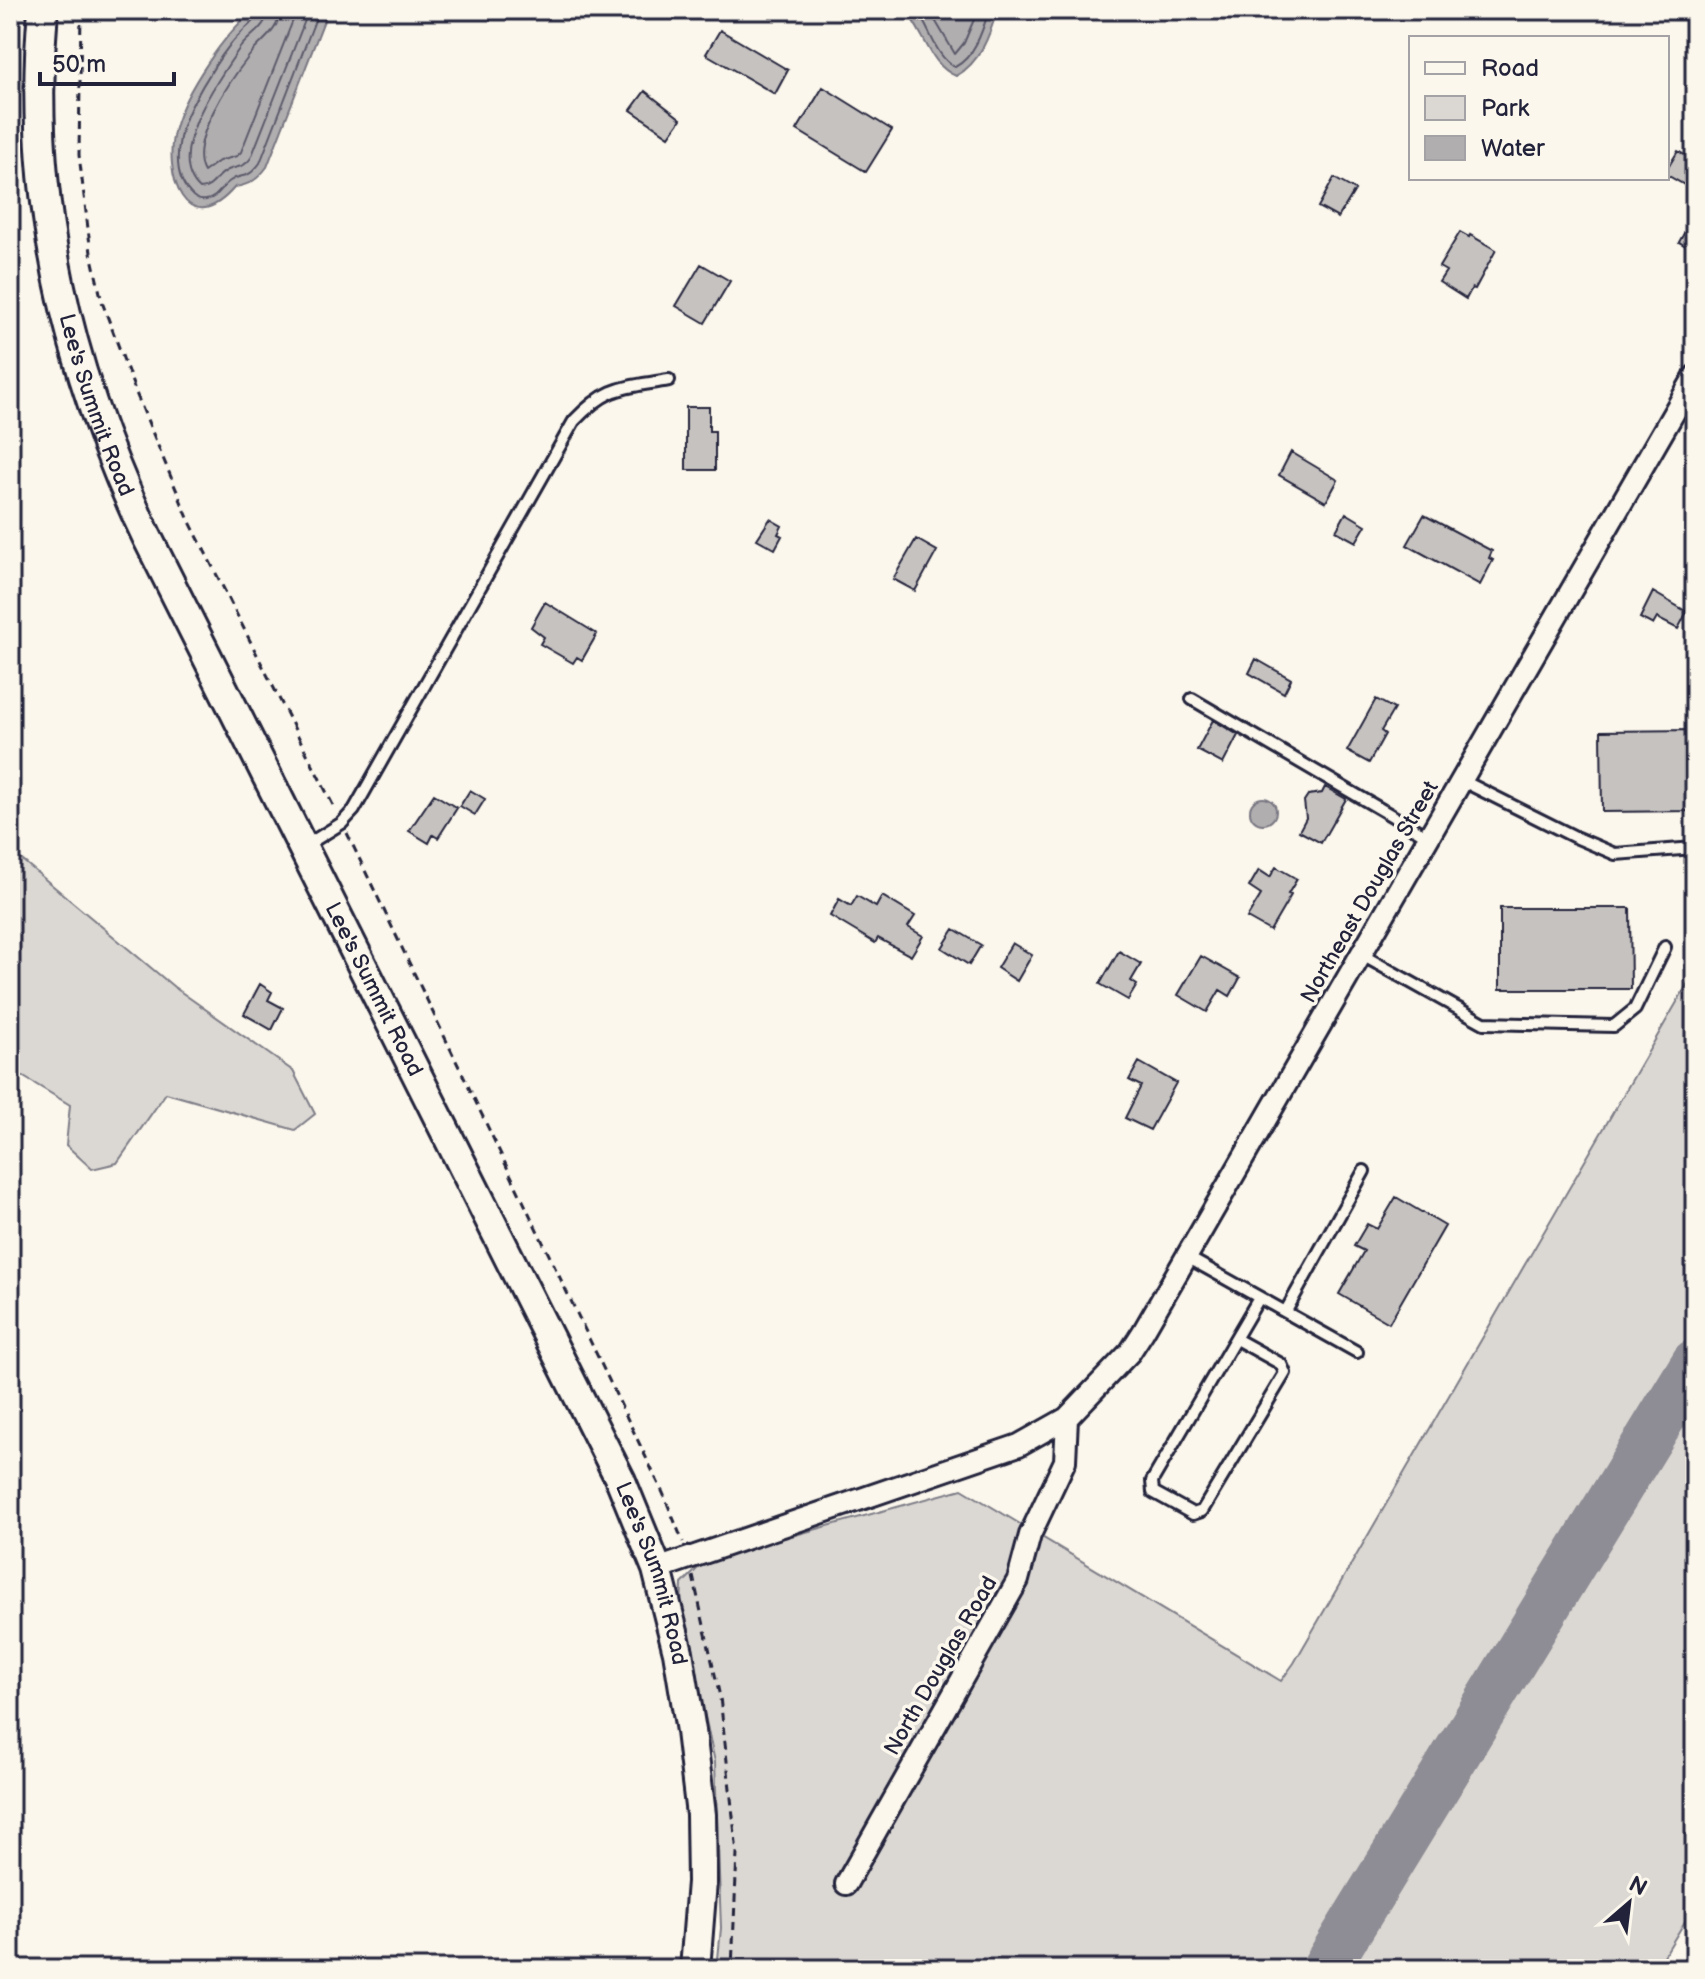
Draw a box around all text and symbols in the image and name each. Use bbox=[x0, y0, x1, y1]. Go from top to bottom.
scale bar bbox=[40, 36, 174, 86]
legend bbox=[1409, 36, 1669, 180]
text: 50 m bbox=[52, 50, 106, 79]
text: Road bbox=[1481, 54, 1539, 83]
text: Park bbox=[1481, 94, 1529, 123]
text: Water bbox=[1481, 134, 1545, 163]
street label: Lee's Summit Road bbox=[53, 311, 140, 500]
street label: Northeast Douglas Street bbox=[1295, 776, 1445, 1008]
street label: Lee's Summit Road bbox=[319, 898, 429, 1081]
street label: Lee's Summit Road bbox=[609, 1478, 693, 1667]
street label: North Douglas Road bbox=[879, 1572, 1003, 1760]
north arrow bbox=[1589, 1863, 1669, 1943]
text: N bbox=[1624, 1871, 1651, 1902]

